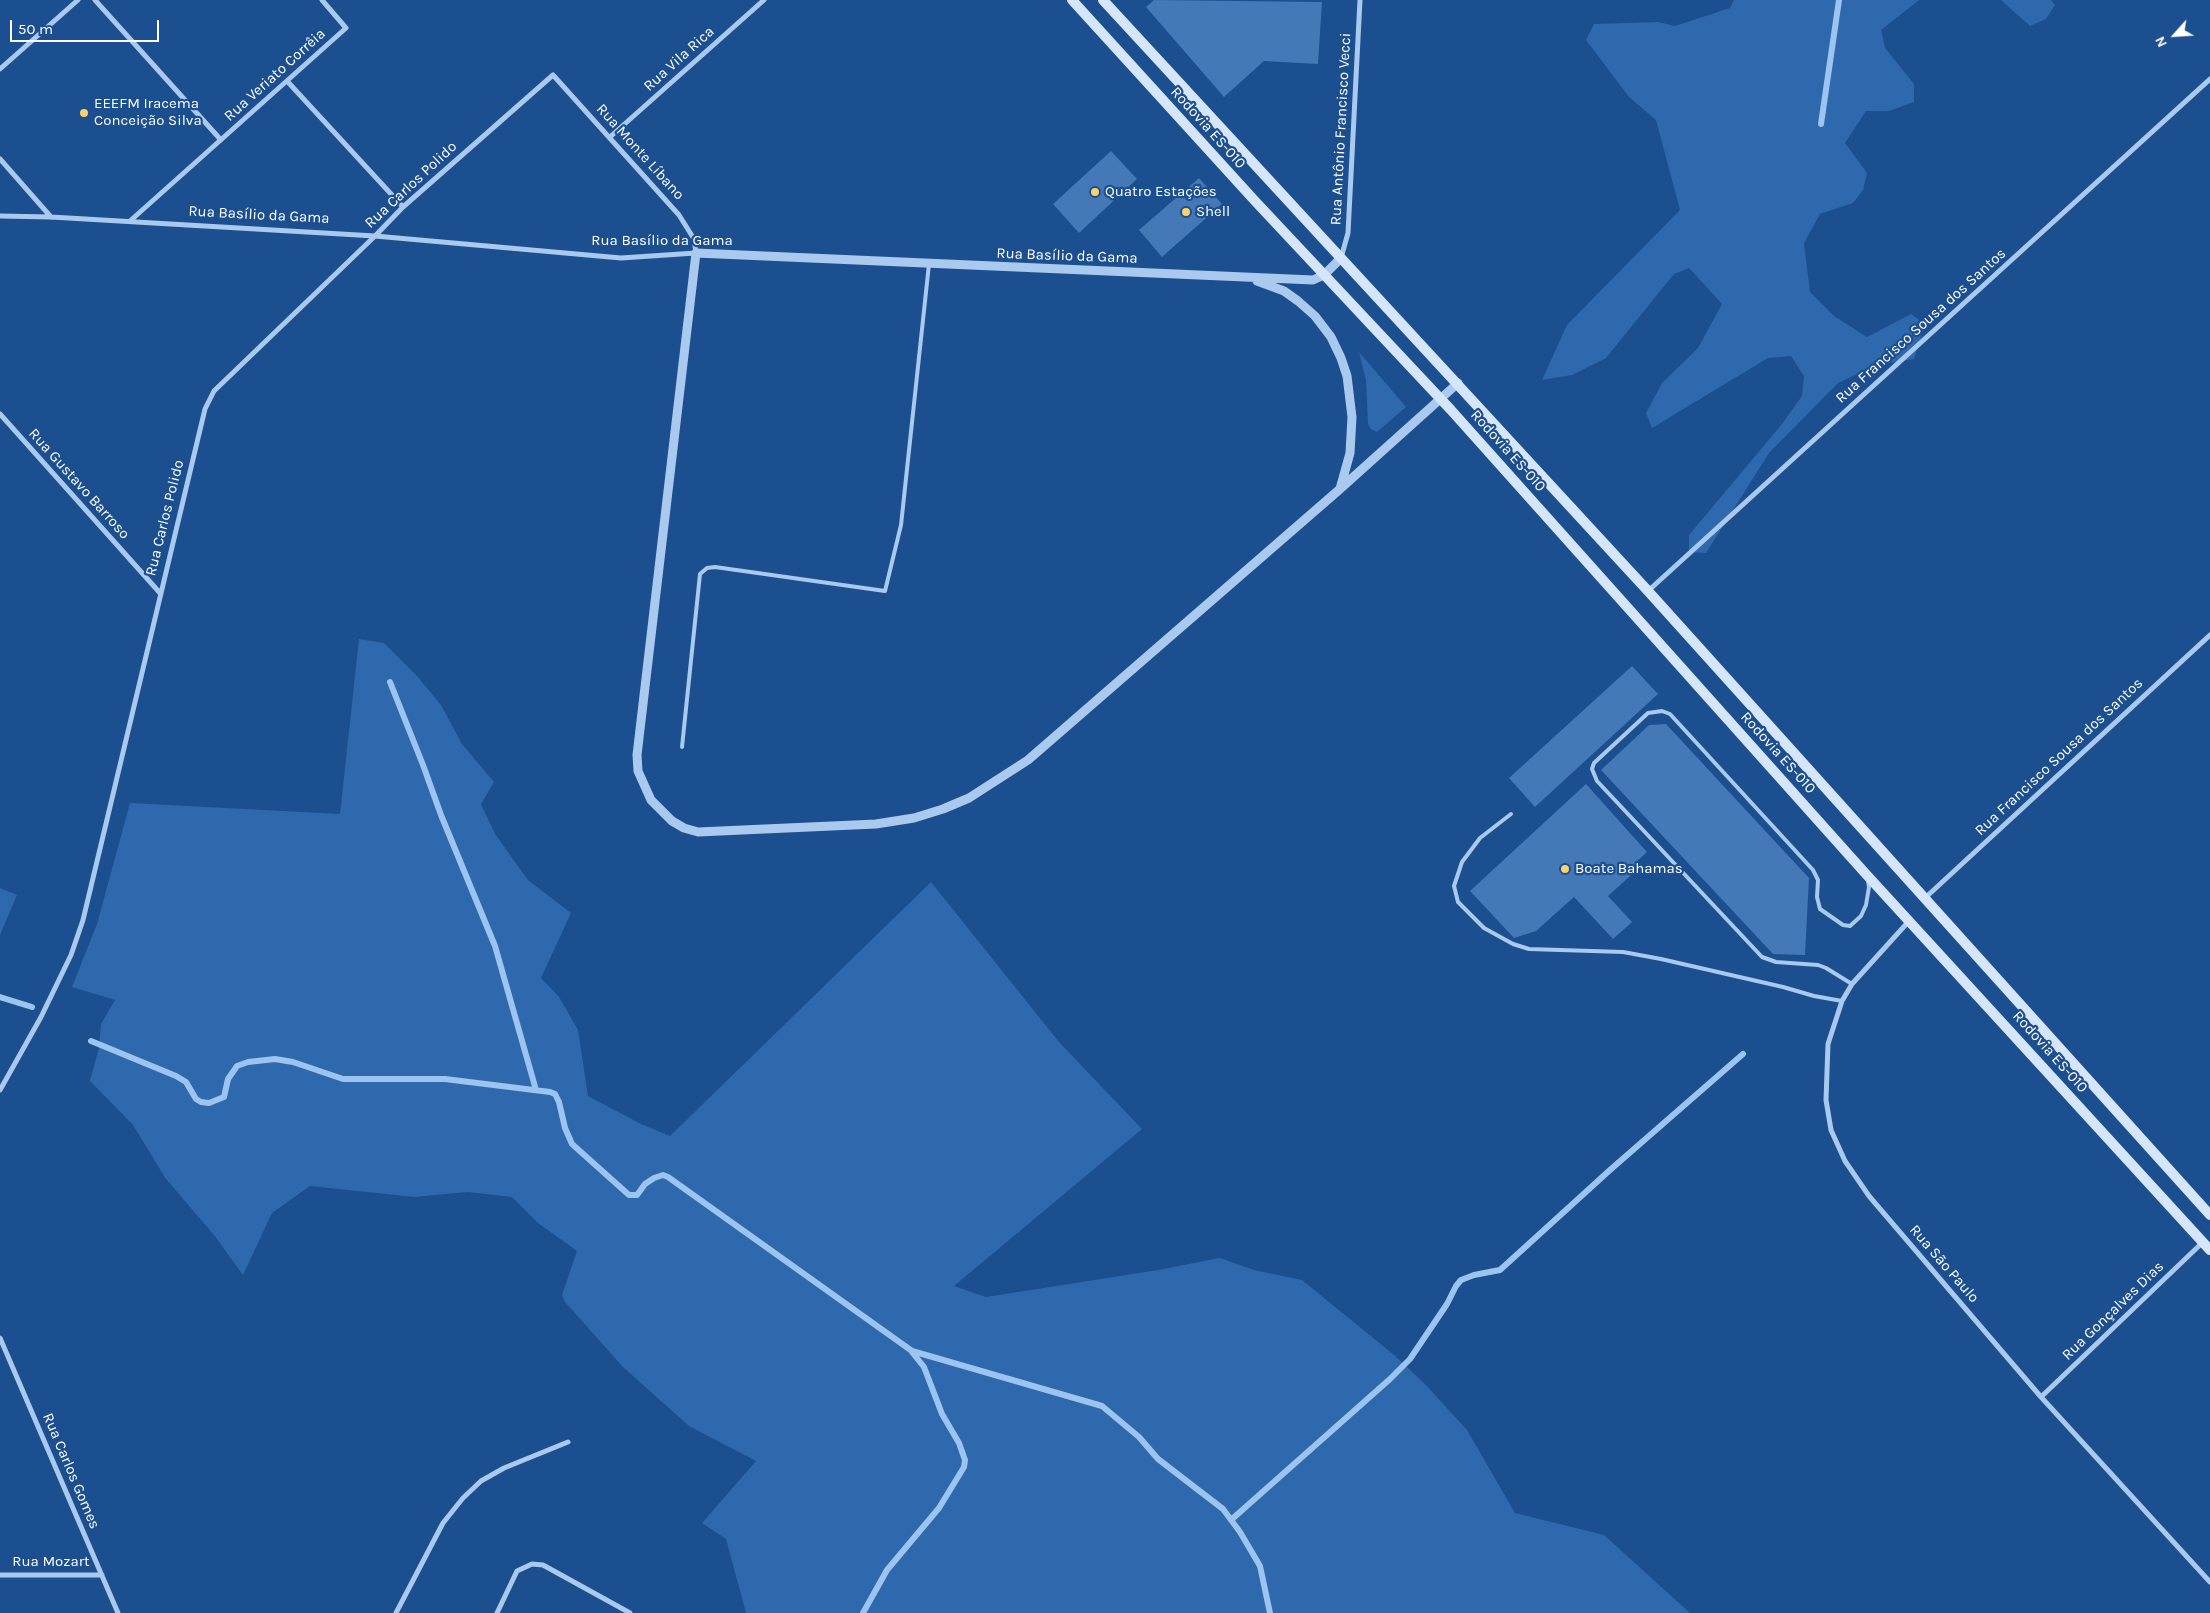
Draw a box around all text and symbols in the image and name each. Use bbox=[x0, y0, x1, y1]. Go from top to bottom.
scale bar bbox=[12, 10, 161, 42]
north arrow bbox=[2150, 10, 2200, 60]
text: 50 m bbox=[18, 20, 53, 38]
street label: Rua Vila Rica bbox=[640, 23, 718, 95]
street label: Rua Veriato Corrêia bbox=[221, 25, 329, 125]
street label: Rua Antônio Francisco Vecci bbox=[1327, 32, 1355, 226]
text: N bbox=[2151, 34, 2171, 50]
street label: Rodovia ES-010 bbox=[1167, 83, 1249, 173]
place label: EEEFM Iracema Conceição Silva bbox=[94, 95, 202, 130]
street label: Rua Monte Líbano bbox=[592, 100, 688, 204]
marker: EEEFM Iracema Conceição Silva bbox=[78, 107, 90, 119]
street label: Rua Carlos Polido bbox=[361, 138, 461, 232]
place label: Quatro Estações bbox=[1105, 183, 1217, 201]
marker: Quatro Estações bbox=[1089, 186, 1101, 198]
street label: Rua Basílio da Gama bbox=[188, 202, 330, 228]
place label: Shell bbox=[1196, 203, 1230, 221]
marker: Shell bbox=[1180, 206, 1192, 218]
street label: Rua Basílio da Gama bbox=[591, 232, 733, 250]
street label: Rua Basílio da Gama bbox=[996, 245, 1138, 267]
street label: Rua Francisco Sousa dos Santos bbox=[1832, 245, 2010, 407]
street label: Rodovia ES-010 bbox=[1467, 406, 1549, 496]
street label: Rua Gustavo Barroso bbox=[25, 425, 133, 543]
street label: Rua Carlos Polido bbox=[142, 458, 188, 578]
street label: Rua Francisco Sousa dos Santos bbox=[1971, 674, 2147, 840]
street label: Rodovia ES-010 bbox=[1737, 708, 1819, 798]
place label: Boate Bahamas bbox=[1575, 860, 1683, 878]
marker: Boate Bahamas bbox=[1559, 863, 1571, 875]
street label: Rodovia ES-010 bbox=[2009, 1007, 2091, 1097]
street label: Rua São Paulo bbox=[1905, 1221, 1983, 1307]
street label: Rua Gonçalves Dias bbox=[2058, 1258, 2168, 1364]
street label: Rua Carlos Gomes bbox=[38, 1410, 104, 1532]
street label: Rua Mozart bbox=[12, 1553, 90, 1571]

